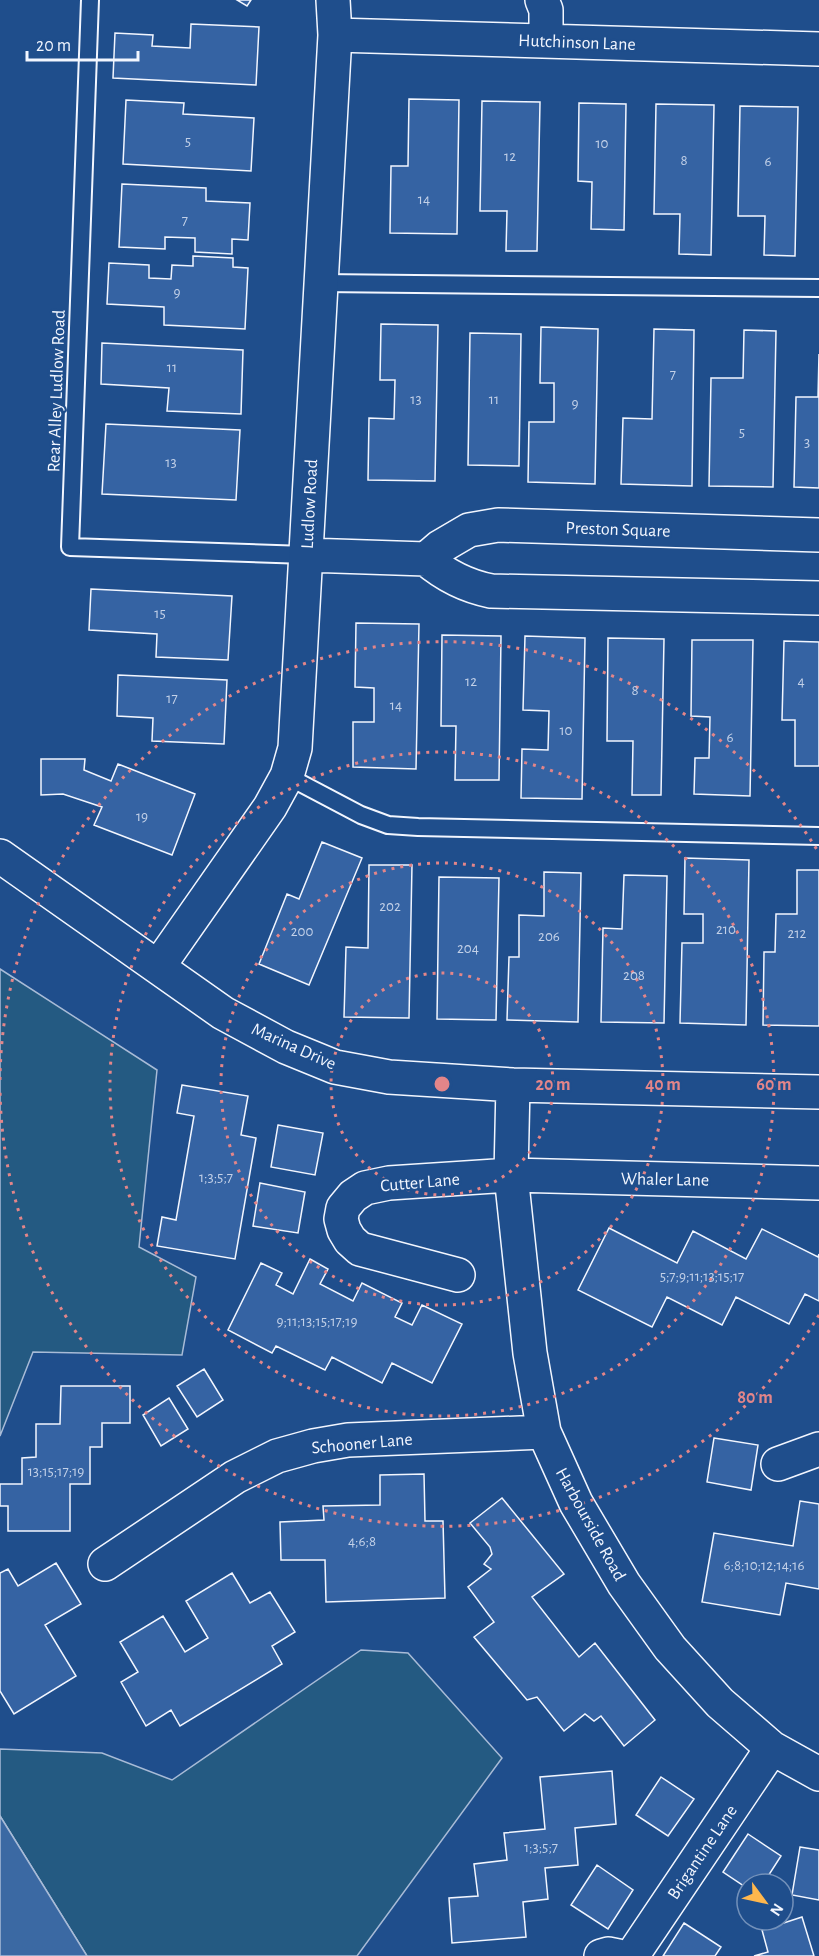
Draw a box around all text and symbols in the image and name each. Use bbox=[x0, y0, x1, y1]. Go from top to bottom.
scale bar bbox=[27, 24, 138, 62]
street label: Hutchinson Lane bbox=[518, 32, 636, 54]
text: 20 m bbox=[36, 37, 71, 55]
house number: 5 bbox=[185, 134, 191, 149]
house number: 10 bbox=[595, 136, 609, 151]
house number: 12 bbox=[504, 149, 516, 164]
house number: 8 bbox=[680, 153, 688, 168]
house number: 6 bbox=[764, 154, 772, 169]
house number: 14 bbox=[418, 192, 430, 207]
house number: 7 bbox=[182, 213, 188, 228]
house number: 9 bbox=[173, 285, 181, 300]
street label: Rear Alley Ludlow Road bbox=[45, 309, 69, 473]
house number: 11 bbox=[167, 360, 177, 375]
house number: 7 bbox=[670, 367, 676, 382]
house number: 13 bbox=[410, 392, 422, 407]
house number: 11 bbox=[489, 392, 499, 407]
house number: 9 bbox=[571, 396, 579, 411]
house number: 5 bbox=[739, 425, 745, 440]
house number: 3 bbox=[804, 435, 810, 450]
house number: 13 bbox=[165, 455, 177, 470]
street label: Ludlow Road bbox=[299, 459, 321, 549]
street label: Preston Square bbox=[565, 519, 671, 541]
house number: 15 bbox=[154, 606, 166, 621]
house number: 12 bbox=[465, 674, 477, 689]
house number: 4 bbox=[797, 674, 805, 689]
house number: 8 bbox=[631, 683, 639, 698]
house number: 17 bbox=[166, 691, 178, 706]
house number: 14 bbox=[390, 698, 402, 713]
house number: 10 bbox=[559, 723, 573, 738]
house number: 6 bbox=[726, 730, 734, 745]
house number: 19 bbox=[136, 809, 148, 824]
house number: 202 bbox=[379, 899, 401, 914]
house number: 210 bbox=[716, 922, 736, 937]
house number: 200 bbox=[291, 924, 313, 939]
house number: 212 bbox=[788, 926, 807, 941]
house number: 206 bbox=[538, 929, 560, 944]
house number: 204 bbox=[457, 941, 479, 956]
house number: 208 bbox=[623, 968, 645, 983]
street label: Marina Drive bbox=[249, 1020, 339, 1074]
centre of rings bbox=[432, 1074, 452, 1094]
text: 20 m bbox=[535, 1076, 571, 1094]
text: 40 m bbox=[645, 1076, 681, 1094]
text: 60 m bbox=[756, 1076, 792, 1094]
house number: 1;3;5;7 bbox=[199, 1170, 233, 1185]
street label: Whaler Lane bbox=[621, 1170, 709, 1190]
street label: Cutter Lane bbox=[380, 1171, 461, 1195]
house number: 5;7;9;11;13;15;17 bbox=[660, 1269, 744, 1284]
house number: 9;11;13;15;17;19 bbox=[277, 1314, 357, 1329]
text: 80 m bbox=[737, 1389, 773, 1407]
street label: Schooner Lane bbox=[311, 1431, 413, 1457]
house number: 13;15;17;19 bbox=[28, 1464, 84, 1479]
street label: Harbourside Road bbox=[552, 1465, 629, 1584]
house number: 4;6;8 bbox=[348, 1534, 376, 1549]
house number: 6;8;10;12;14;16 bbox=[724, 1558, 805, 1573]
street label: Brigantine Lane bbox=[665, 1802, 741, 1903]
house number: 1;3;5;7 bbox=[524, 1840, 558, 1855]
north arrow bbox=[735, 1872, 795, 1932]
text: N bbox=[767, 1901, 786, 1919]

